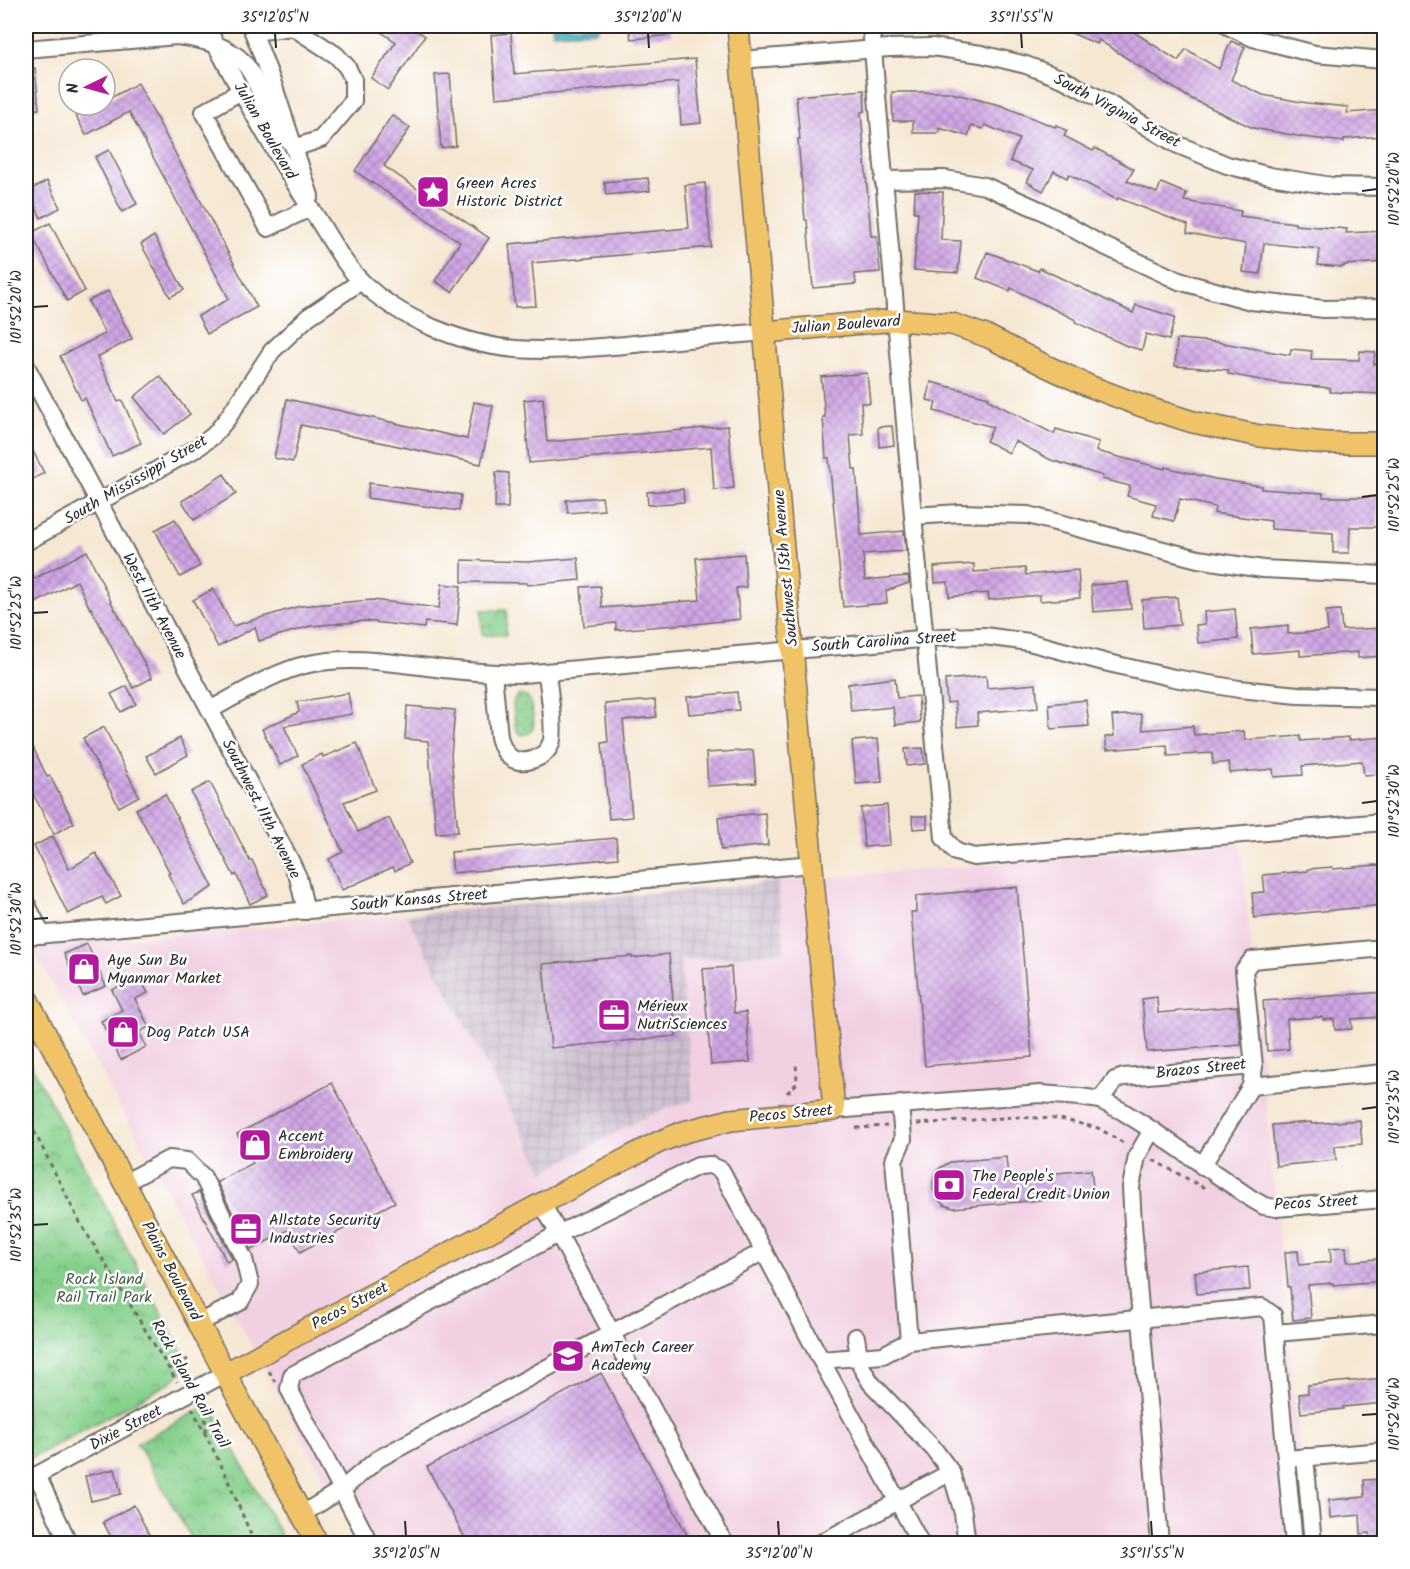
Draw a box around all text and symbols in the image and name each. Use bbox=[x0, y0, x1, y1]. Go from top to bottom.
text: 35°12'05"N bbox=[241, 6, 309, 30]
text: 35°12'00"N bbox=[614, 6, 682, 30]
text: 35°11'55"N bbox=[989, 6, 1053, 30]
north arrow bbox=[57, 57, 117, 117]
street label: South Virginia Street bbox=[1049, 67, 1186, 155]
street label: Julian Boulevard bbox=[227, 77, 304, 185]
text: N bbox=[61, 82, 86, 94]
text: 101°52'20"W bbox=[1383, 152, 1407, 226]
place label: Green Acres Historic District bbox=[456, 171, 564, 214]
place icon: Green Acres Historic District bbox=[415, 174, 451, 210]
text: 101°52'20"W bbox=[5, 270, 29, 344]
street label: Julian Boulevard bbox=[791, 309, 902, 341]
street label: South Mississippi Street bbox=[60, 428, 213, 531]
text: 101°52'25"W bbox=[1383, 458, 1407, 532]
street label: Southwest 15th Avenue bbox=[767, 488, 805, 648]
street label: West 11th Avenue bbox=[115, 548, 193, 664]
text: 101°52'25"W bbox=[5, 576, 29, 650]
street label: South Carolina Street bbox=[811, 624, 958, 660]
street label: Southwest 11th Avenue bbox=[215, 735, 307, 883]
text: 101°52'30"W bbox=[1383, 764, 1407, 838]
street label: South Kansas Street bbox=[349, 881, 490, 918]
text: 101°52'30"W bbox=[5, 882, 29, 956]
place label: Aye Sun Bu Myanmar Market bbox=[107, 948, 222, 991]
shop icon: Aye Sun Bu Myanmar Market bbox=[66, 951, 102, 987]
place label: Mérieux NutriSciences bbox=[637, 994, 727, 1037]
office icon: Mérieux NutriSciences bbox=[596, 997, 632, 1033]
shop icon: Dog Patch USA bbox=[105, 1014, 141, 1050]
place label: Dog Patch USA bbox=[146, 1020, 250, 1045]
street label: Brazos Street bbox=[1154, 1052, 1248, 1086]
text: 101°52'35"W bbox=[1383, 1070, 1407, 1144]
street label: Pecos Street bbox=[748, 1098, 835, 1130]
place label: Accent Embroidery bbox=[278, 1124, 353, 1167]
shop icon: Accent Embroidery bbox=[237, 1127, 273, 1163]
place label: The People's Federal Credit Union bbox=[972, 1164, 1110, 1207]
bank icon: The People's Federal Credit Union bbox=[931, 1167, 967, 1203]
text: 101°52'35"W bbox=[5, 1188, 29, 1262]
street label: Pecos Street bbox=[1273, 1188, 1359, 1218]
place label: Allstate Security Industries bbox=[269, 1208, 381, 1251]
office icon: Allstate Security Industries bbox=[228, 1211, 264, 1247]
street label: Plains Boulevard bbox=[134, 1217, 208, 1326]
park label: Rock Island Rail Trail Park bbox=[56, 1267, 152, 1310]
street label: Pecos Street bbox=[307, 1275, 394, 1337]
street label: Rock Island Rail Trail bbox=[144, 1315, 236, 1453]
place label: AmTech Career Academy bbox=[591, 1335, 695, 1378]
school or university icon: AmTech Career Academy bbox=[550, 1338, 586, 1374]
text: 101°52'40"W bbox=[1383, 1377, 1407, 1451]
street label: Dixie Street bbox=[85, 1398, 167, 1458]
text: 35°12'05"N bbox=[372, 1542, 440, 1566]
text: 35°12'00"N bbox=[745, 1542, 813, 1566]
text: 35°11'55"N bbox=[1120, 1542, 1184, 1566]

